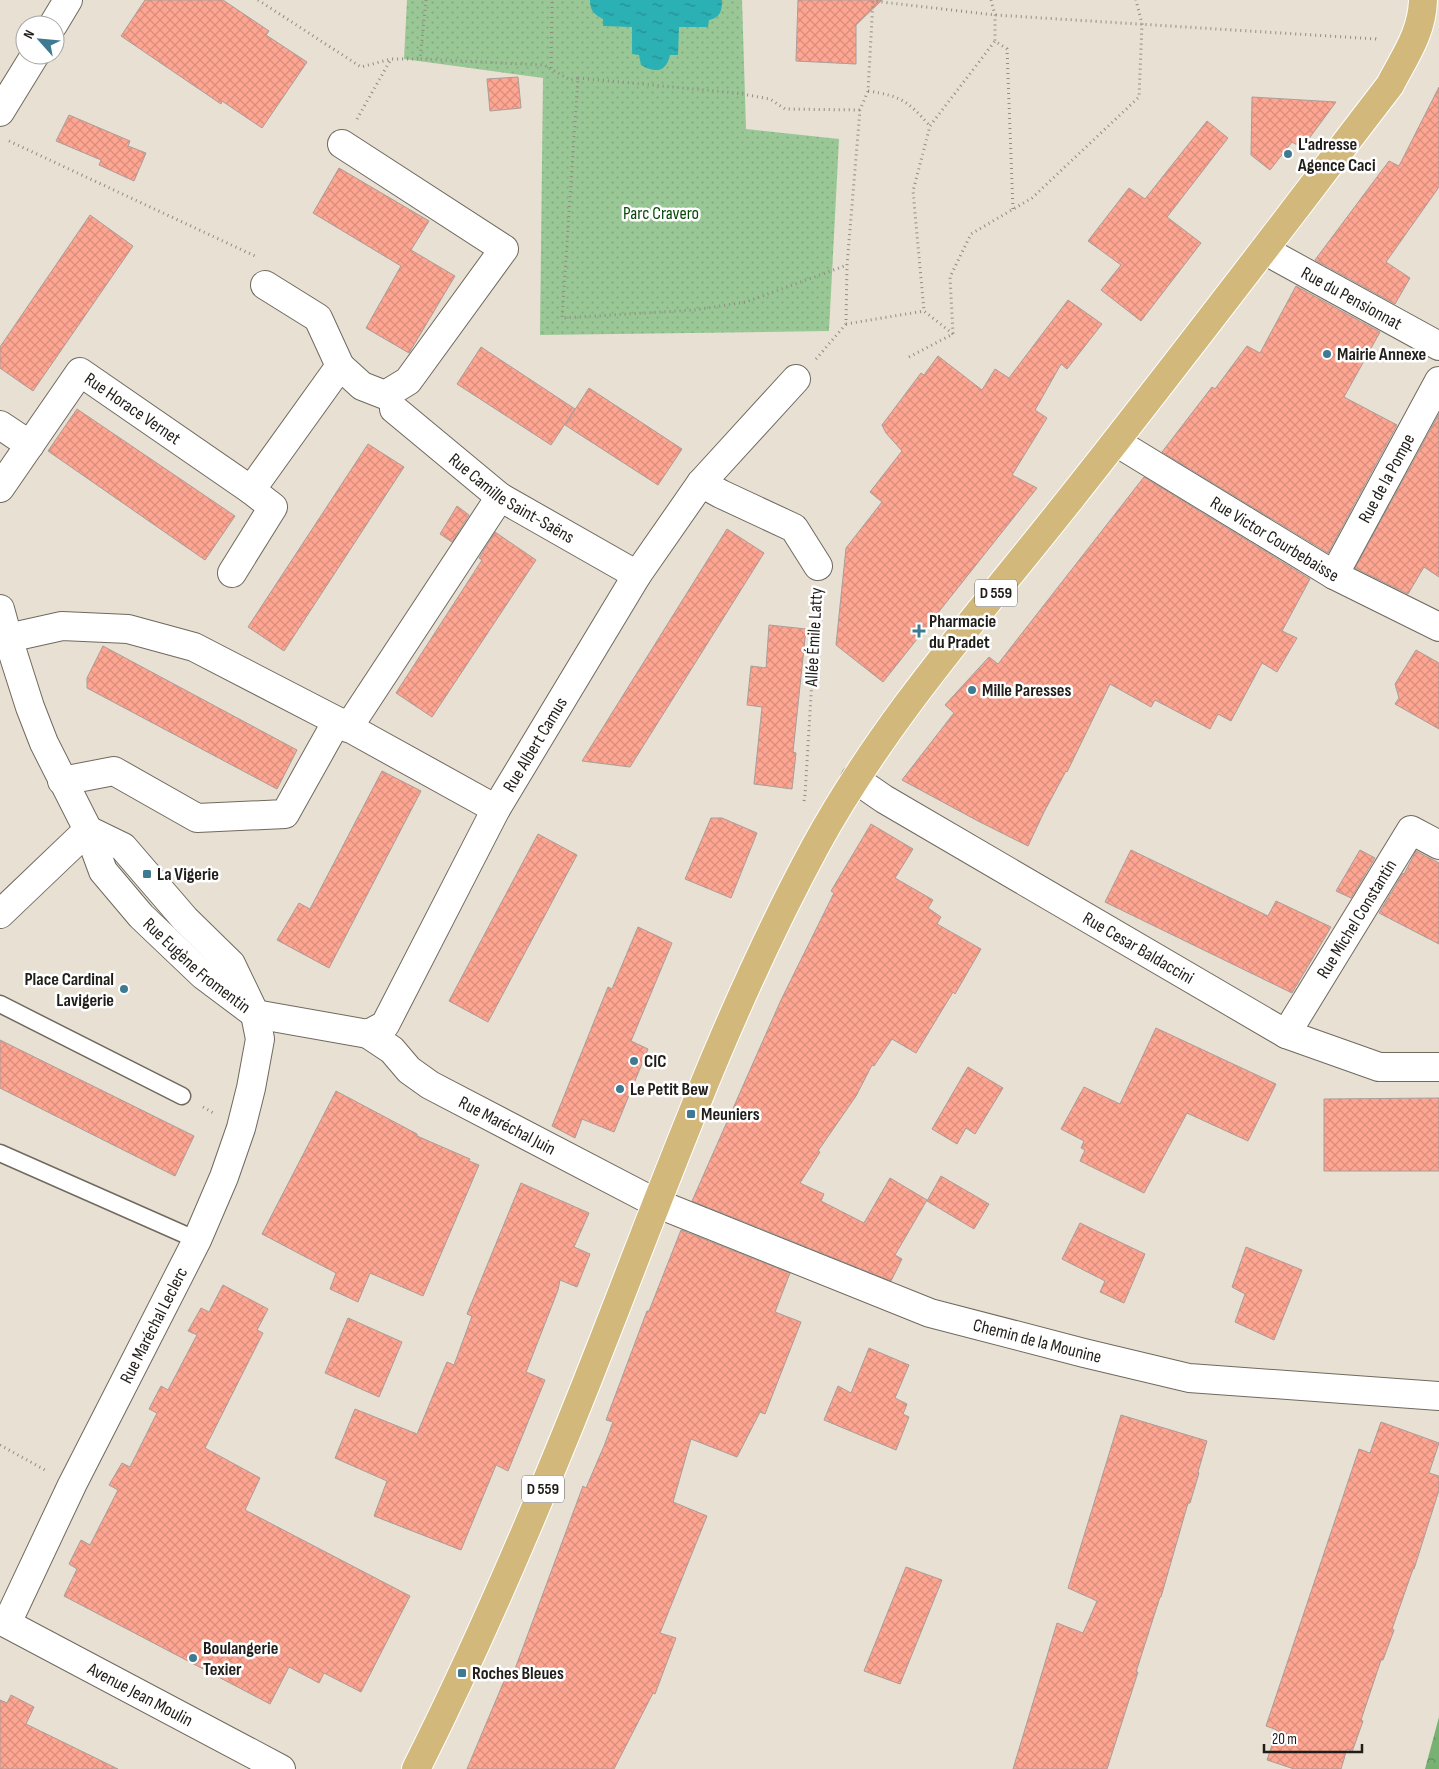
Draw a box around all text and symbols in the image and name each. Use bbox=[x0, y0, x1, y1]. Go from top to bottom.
north arrow bbox=[15, 15, 65, 65]
text: N bbox=[20, 27, 38, 42]
place label: L'adresse Agence Caci bbox=[1297, 134, 1376, 176]
marker: L'adresse Agence Caci bbox=[1282, 148, 1294, 160]
park label: Parc Cravero bbox=[623, 203, 699, 224]
street label: Rue du Pensionnat bbox=[1298, 262, 1406, 334]
place label: Mairie Annexe bbox=[1337, 344, 1426, 365]
marker: Mairie Annexe bbox=[1321, 348, 1333, 360]
street label: Rue Horace Vernet bbox=[81, 368, 185, 449]
street label: Rue de la Pompe bbox=[1354, 430, 1419, 526]
street label: Rue Camille Saint-Saëns bbox=[445, 448, 578, 548]
street label: Rue Victor Courbebaisse bbox=[1207, 492, 1342, 586]
road number: D 559 bbox=[975, 580, 1017, 606]
street label: Allée Émile Latty bbox=[801, 587, 827, 688]
place label: Pharmacie du Pradet bbox=[929, 611, 996, 653]
marker: Pharmacie du Pradet bbox=[913, 625, 925, 637]
place label: Mille Paresses bbox=[982, 680, 1072, 701]
marker: Mille Paresses bbox=[966, 684, 978, 696]
street label: Rue Albert Camus bbox=[498, 693, 571, 796]
street label: Rue Michel Constantin bbox=[1312, 856, 1401, 982]
place label: La Vigerie bbox=[157, 864, 219, 885]
marker: La Vigerie bbox=[141, 868, 153, 880]
street label: Rue Cesar Baldaccini bbox=[1079, 907, 1198, 988]
street label: Rue Eugène Fromentin bbox=[139, 913, 255, 1018]
place label: Place Cardinal Lavigerie bbox=[24, 969, 114, 1011]
marker: Place Cardinal Lavigerie bbox=[118, 983, 130, 995]
place label: CIC bbox=[644, 1051, 666, 1072]
marker: CIC bbox=[628, 1055, 640, 1067]
place label: Le Petit Bew bbox=[630, 1079, 709, 1100]
marker: Le Petit Bew bbox=[614, 1083, 626, 1095]
street label: Rue Maréchal Juin bbox=[455, 1091, 559, 1159]
place label: Meuniers bbox=[701, 1104, 760, 1125]
marker: Meuniers bbox=[685, 1108, 697, 1120]
street label: Rue Maréchal Leclerc bbox=[115, 1264, 192, 1387]
street label: Chemin de la Mounine bbox=[971, 1314, 1104, 1367]
road number: D 559 bbox=[522, 1476, 564, 1502]
place label: Boulangerie Texier bbox=[203, 1638, 278, 1680]
marker: Boulangerie Texier bbox=[187, 1652, 199, 1664]
street label: Avenue Jean Moulin bbox=[83, 1658, 197, 1731]
place label: Roches Bleues bbox=[472, 1663, 564, 1684]
marker: Roches Bleues bbox=[456, 1667, 468, 1679]
scale bar bbox=[1264, 1722, 1362, 1754]
text: 20 m bbox=[1272, 1730, 1297, 1749]

